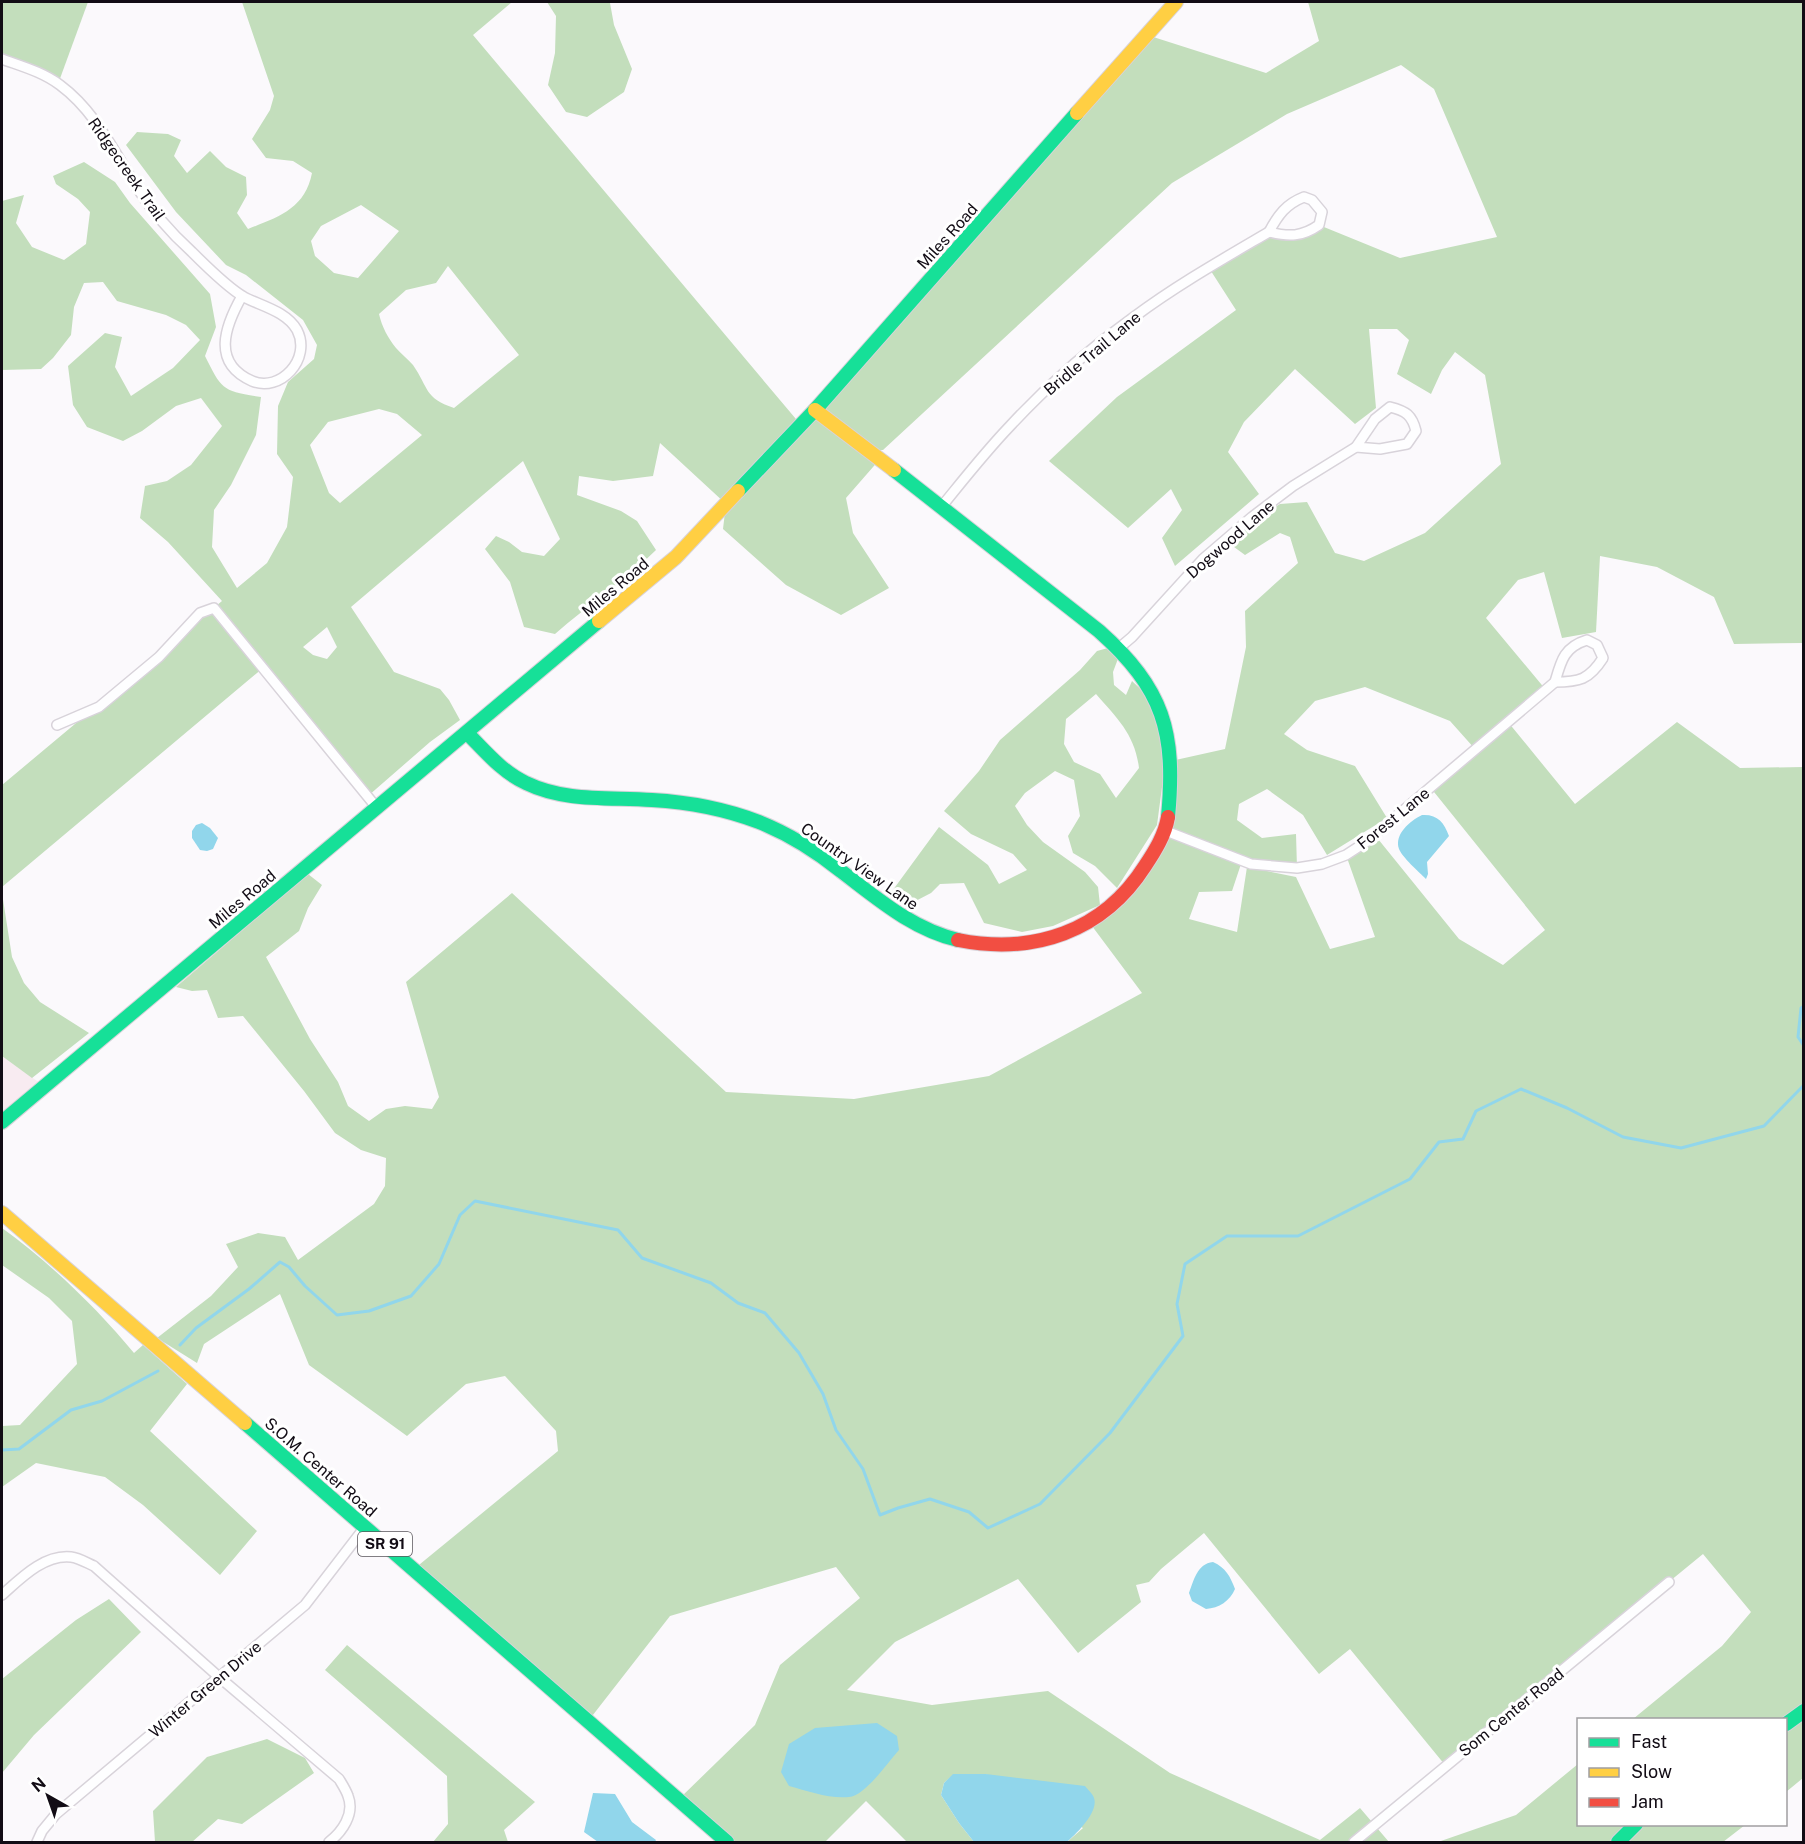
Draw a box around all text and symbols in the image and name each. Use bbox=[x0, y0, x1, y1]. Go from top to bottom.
street label: Ridgecreek Trail bbox=[84, 114, 169, 225]
street label: Miles Road bbox=[913, 200, 982, 273]
street label: Bridle Trail Lane bbox=[1040, 307, 1145, 399]
street label: Dogwood Lane bbox=[1183, 496, 1278, 583]
street label: Miles Road bbox=[578, 554, 653, 621]
street label: Forest Lane bbox=[1353, 783, 1433, 853]
street label: Country View Lane bbox=[797, 819, 922, 914]
street label: Miles Road bbox=[205, 866, 280, 933]
street label: S.O.M. Center Road bbox=[261, 1414, 380, 1521]
road number: SR 91 bbox=[358, 1532, 412, 1556]
street label: Winter Green Drive bbox=[145, 1637, 265, 1742]
street label: Som Center Road bbox=[1455, 1664, 1568, 1761]
legend bbox=[1577, 1718, 1787, 1826]
text: Fast bbox=[1631, 1731, 1667, 1752]
text: Slow bbox=[1631, 1761, 1672, 1782]
north arrow bbox=[18, 1766, 78, 1826]
text: N bbox=[28, 1774, 50, 1796]
text: Jam bbox=[1631, 1791, 1664, 1812]

